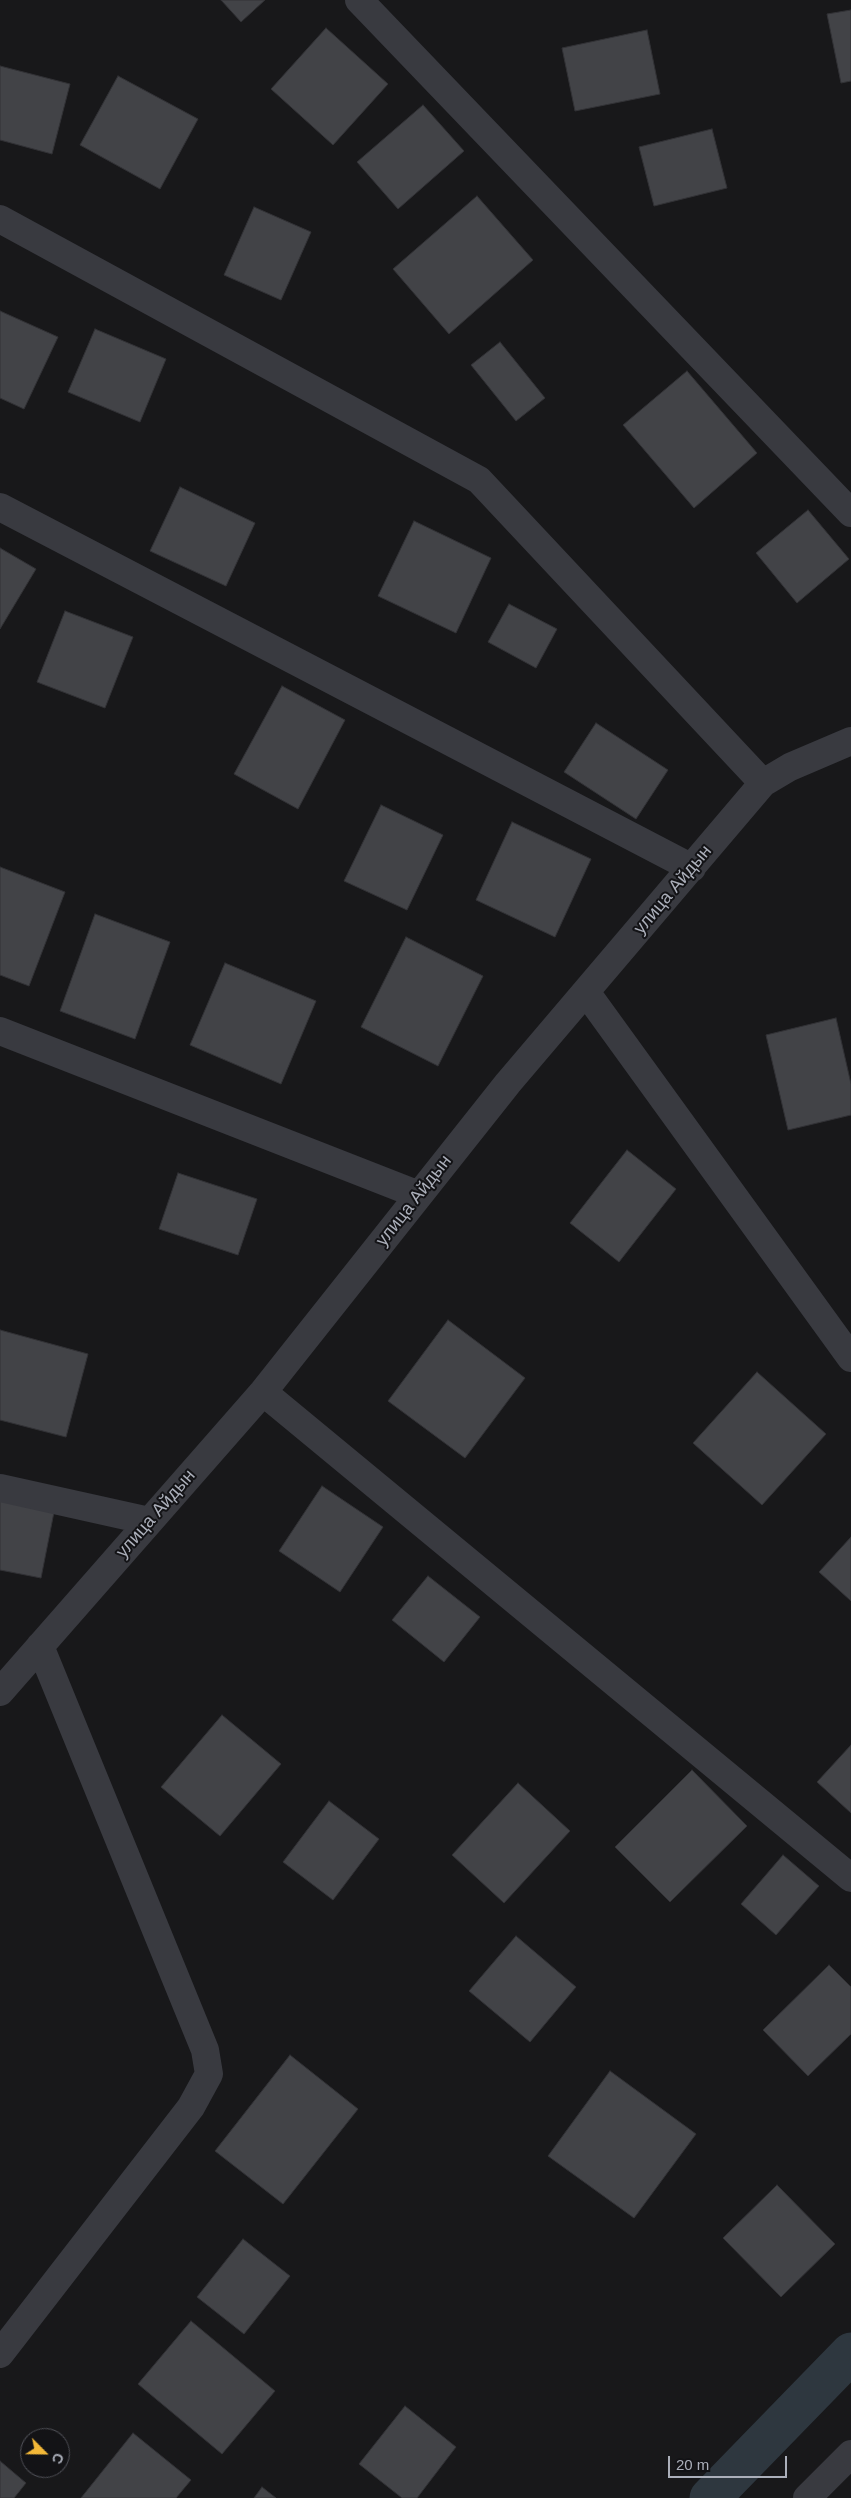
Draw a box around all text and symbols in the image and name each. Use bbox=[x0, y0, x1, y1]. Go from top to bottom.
street label: улица Айдын bbox=[629, 841, 717, 939]
street label: улица Айдын bbox=[372, 1151, 456, 1251]
street label: улица Айдын bbox=[112, 1465, 200, 1563]
north arrow bbox=[20, 2428, 70, 2478]
scale bar bbox=[671, 2446, 790, 2478]
text: С bbox=[49, 2451, 67, 2466]
text: 20 m bbox=[676, 2456, 709, 2473]

